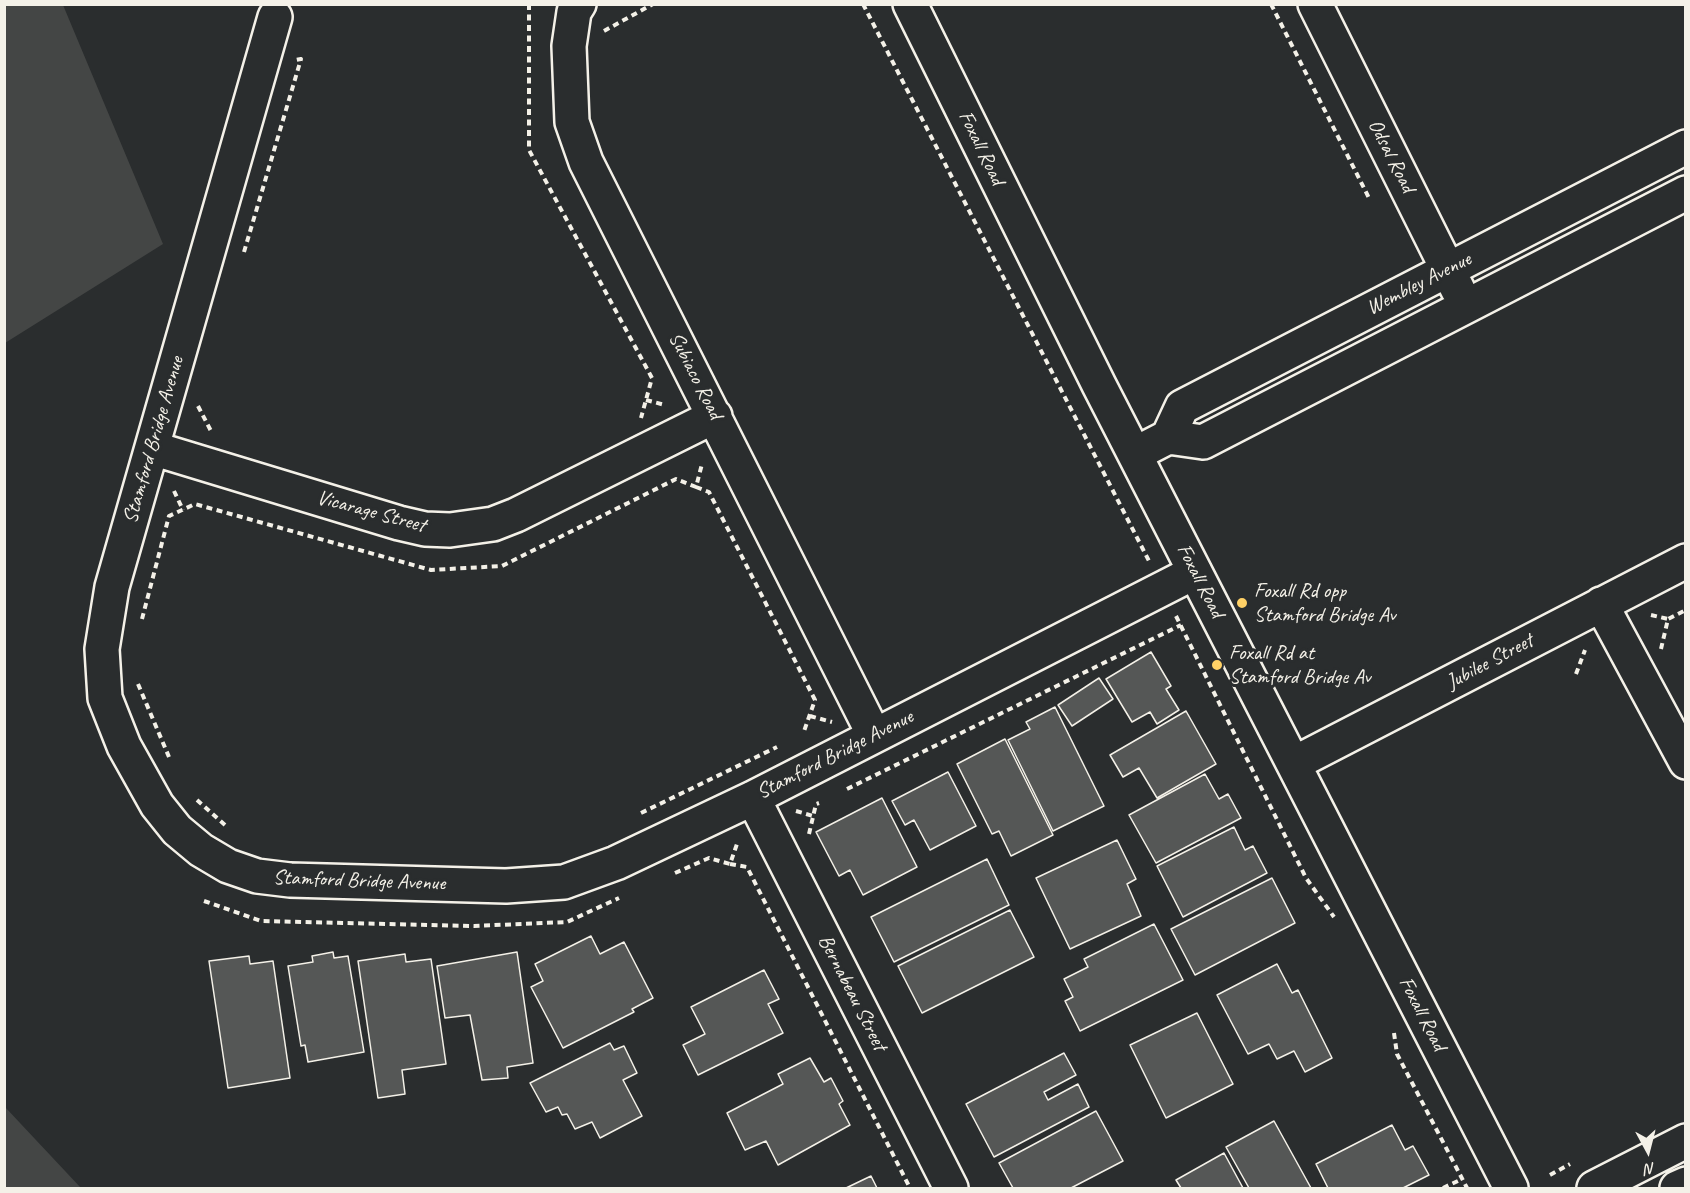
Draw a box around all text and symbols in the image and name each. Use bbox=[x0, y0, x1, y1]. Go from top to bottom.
street label: Foxall Road bbox=[952, 107, 1010, 189]
street label: Odsal Road bbox=[1362, 115, 1420, 197]
street label: Wembley Avenue bbox=[1363, 247, 1475, 321]
street label: Subiaco Road bbox=[662, 328, 728, 424]
street label: Stamford Bridge Avenue bbox=[118, 354, 190, 526]
street label: Vicarage Street bbox=[314, 485, 428, 539]
street label: Foxall Road bbox=[1171, 540, 1229, 622]
place label: Foxall Rd opp Stamford Bridge Av bbox=[1254, 578, 1396, 628]
marker: Foxall Rd opp Stamford Bridge Av bbox=[1235, 596, 1249, 610]
street label: Jubilee Street bbox=[1442, 629, 1538, 695]
place label: Foxall Rd at Stamford Bridge Av bbox=[1229, 640, 1371, 690]
marker: Foxall Rd at Stamford Bridge Av bbox=[1210, 658, 1224, 672]
street label: Stamford Bridge Avenue bbox=[752, 705, 918, 805]
street label: Stamford Bridge Avenue bbox=[272, 865, 446, 897]
street label: Bernabeau Street bbox=[812, 931, 892, 1055]
street label: Foxall Road bbox=[1393, 973, 1451, 1055]
north arrow bbox=[1618, 1121, 1678, 1181]
text: N bbox=[1644, 1158, 1656, 1179]

